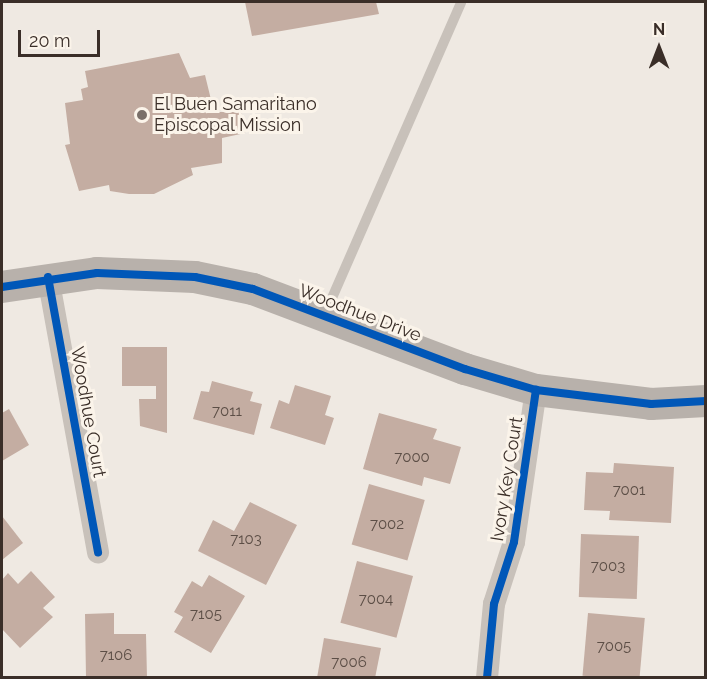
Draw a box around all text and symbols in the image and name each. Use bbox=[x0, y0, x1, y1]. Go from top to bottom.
scale bar bbox=[21, 18, 104, 56]
north arrow bbox=[629, 18, 689, 78]
text: N bbox=[653, 20, 665, 39]
text: 20 m bbox=[29, 30, 71, 51]
place label: El Buen Samaritano Episcopal Mission bbox=[154, 94, 317, 136]
marker: El Buen Samaritano Episcopal Mission bbox=[135, 108, 149, 122]
street label: Woodhue Drive bbox=[296, 280, 424, 346]
street label: Woodhue Court bbox=[66, 345, 110, 479]
house number: 7011 bbox=[212, 403, 242, 421]
street label: Ivory Key Court bbox=[486, 415, 528, 543]
house number: 7000 bbox=[394, 449, 430, 467]
house number: 7001 bbox=[613, 482, 645, 500]
house number: 7002 bbox=[370, 516, 404, 534]
house number: 7103 bbox=[230, 531, 262, 549]
house number: 7003 bbox=[591, 558, 625, 576]
house number: 7004 bbox=[359, 591, 393, 609]
house number: 7105 bbox=[190, 606, 222, 624]
house number: 7005 bbox=[597, 638, 631, 656]
house number: 7106 bbox=[100, 647, 132, 665]
house number: 7006 bbox=[331, 654, 367, 672]

